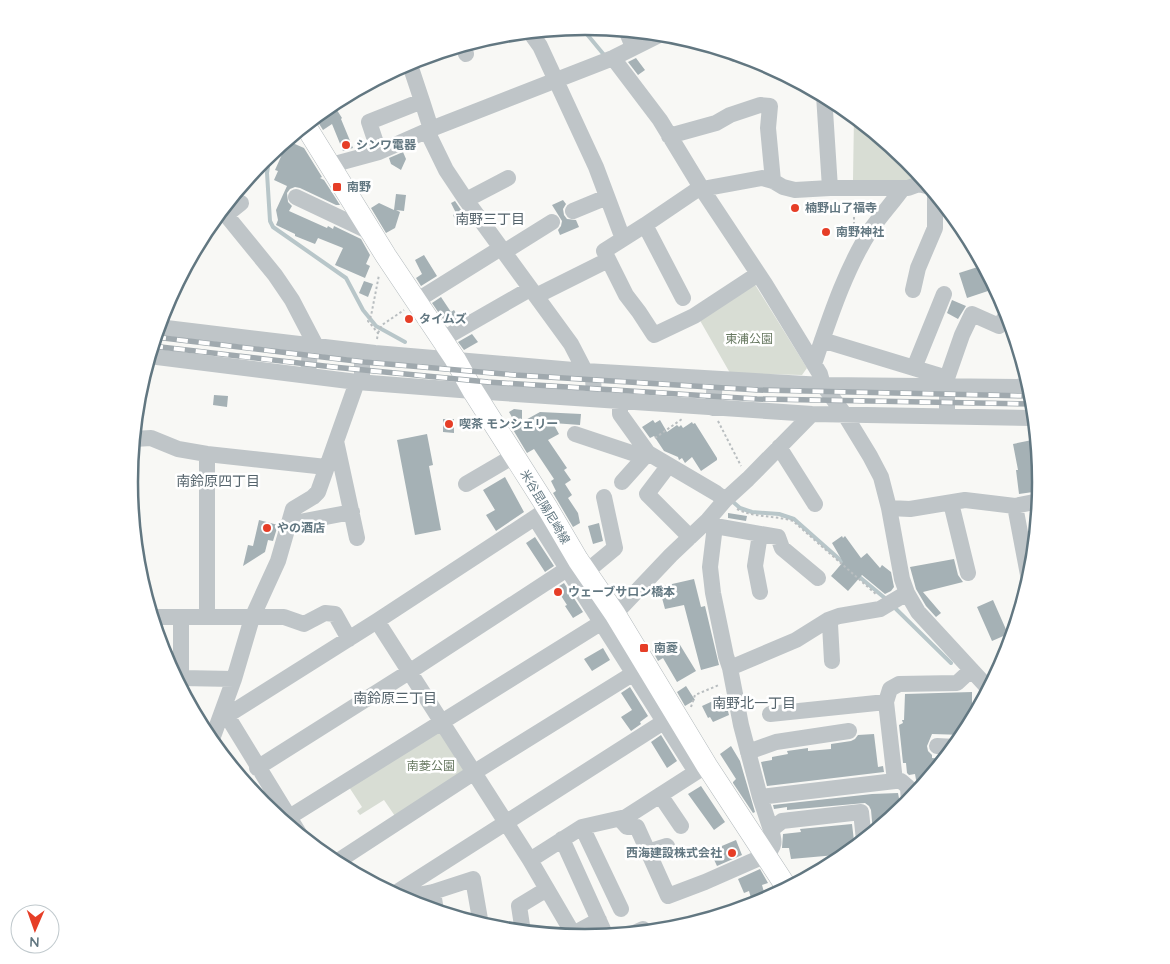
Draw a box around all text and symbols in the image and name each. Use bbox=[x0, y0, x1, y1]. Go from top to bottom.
place label: シンワ電器 bbox=[356, 137, 417, 152]
marker: シンワ電器 bbox=[340, 139, 352, 151]
place label: 南野 bbox=[347, 179, 371, 194]
marker: 南野 bbox=[331, 181, 343, 193]
place label: 楠野山了福寺 bbox=[805, 200, 877, 215]
marker: 楠野山了福寺 bbox=[789, 202, 801, 214]
district label: 南野三丁目 bbox=[455, 210, 525, 228]
place label: 南野神社 bbox=[836, 224, 884, 239]
marker: 南野神社 bbox=[820, 226, 832, 238]
place label: タイムズ bbox=[419, 311, 467, 326]
marker: タイムズ bbox=[403, 313, 415, 325]
park label: 東浦公園 bbox=[725, 331, 773, 346]
place label: 喫茶 モンシェリー bbox=[459, 416, 558, 431]
marker: 喫茶 モンシェリー bbox=[443, 418, 455, 430]
street label: 米谷昆陽尼崎線 bbox=[517, 467, 573, 547]
district label: 南鈴原四丁目 bbox=[176, 472, 260, 490]
place label: やの酒店 bbox=[277, 520, 325, 535]
marker: やの酒店 bbox=[261, 522, 273, 534]
place label: ウェーブサロン橋本 bbox=[568, 584, 675, 599]
marker: ウェーブサロン橋本 bbox=[552, 586, 564, 598]
place label: 南菱 bbox=[654, 640, 678, 655]
marker: 南菱 bbox=[638, 642, 650, 654]
district label: 南鈴原三丁目 bbox=[353, 689, 437, 707]
district label: 南野北一丁目 bbox=[712, 694, 796, 712]
park label: 南菱公園 bbox=[407, 758, 455, 773]
place label: 西海建設株式会社 bbox=[626, 845, 722, 860]
marker: 西海建設株式会社 bbox=[726, 847, 738, 859]
north arrow bbox=[10, 904, 60, 954]
text: N bbox=[29, 933, 40, 951]

